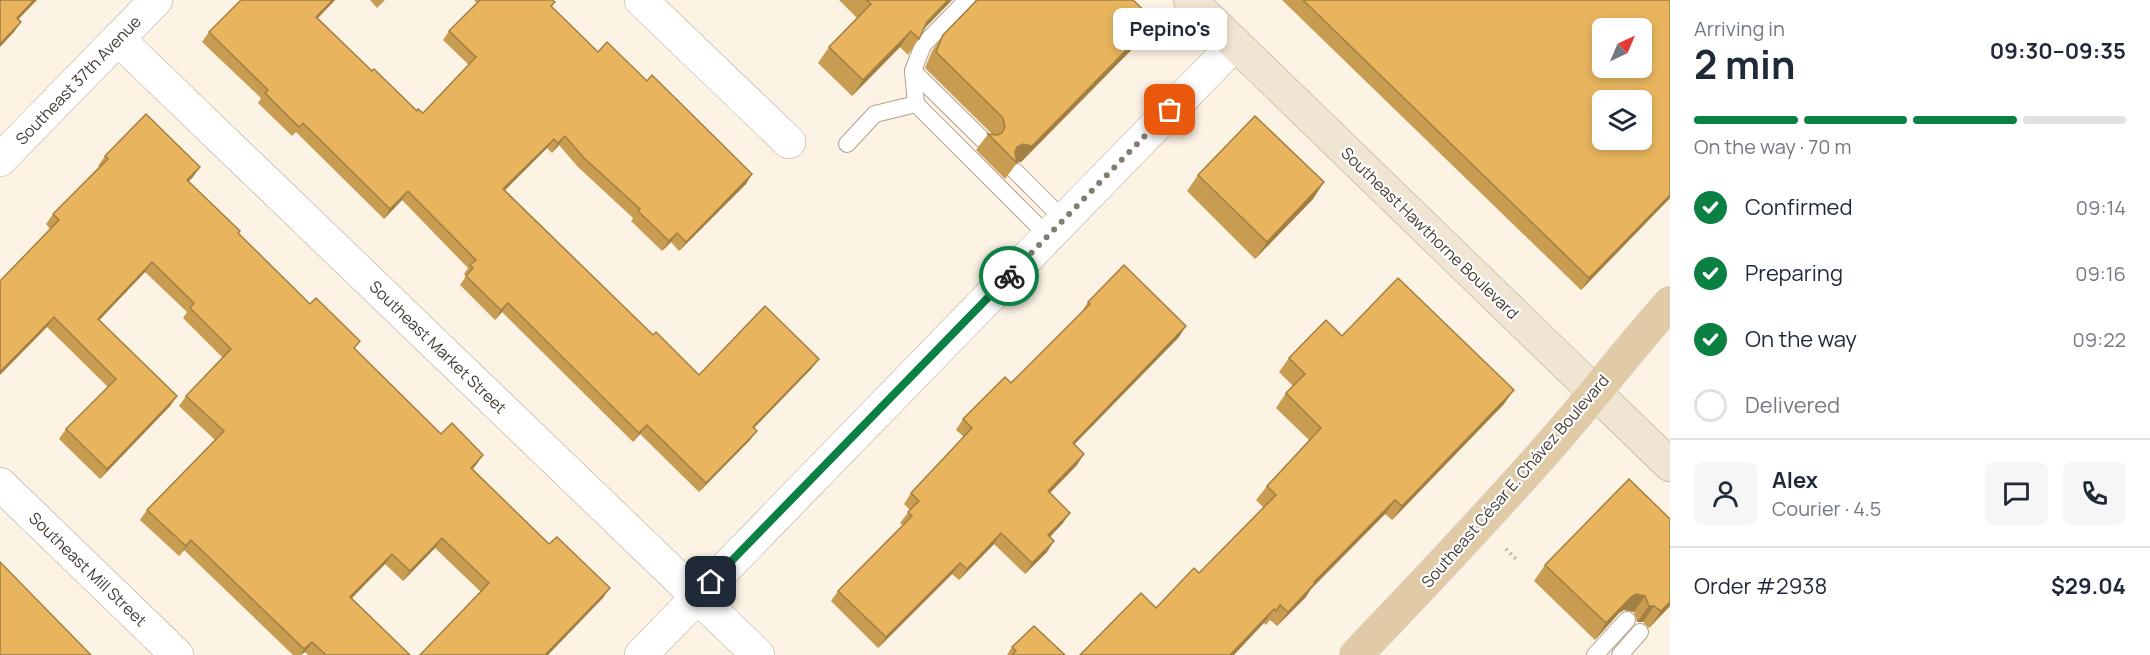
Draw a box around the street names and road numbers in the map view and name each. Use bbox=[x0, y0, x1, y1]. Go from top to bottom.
street label: Southeast 37th Avenue bbox=[10, 11, 146, 149]
street label: Southeast Hawthorne Boulevard bbox=[1336, 142, 1524, 324]
street label: Southeast Market Street bbox=[365, 276, 511, 418]
street label: Southeast César E. Chávez Boulevard bbox=[1416, 370, 1614, 592]
street label: Southeast Mill Street bbox=[24, 507, 152, 631]

